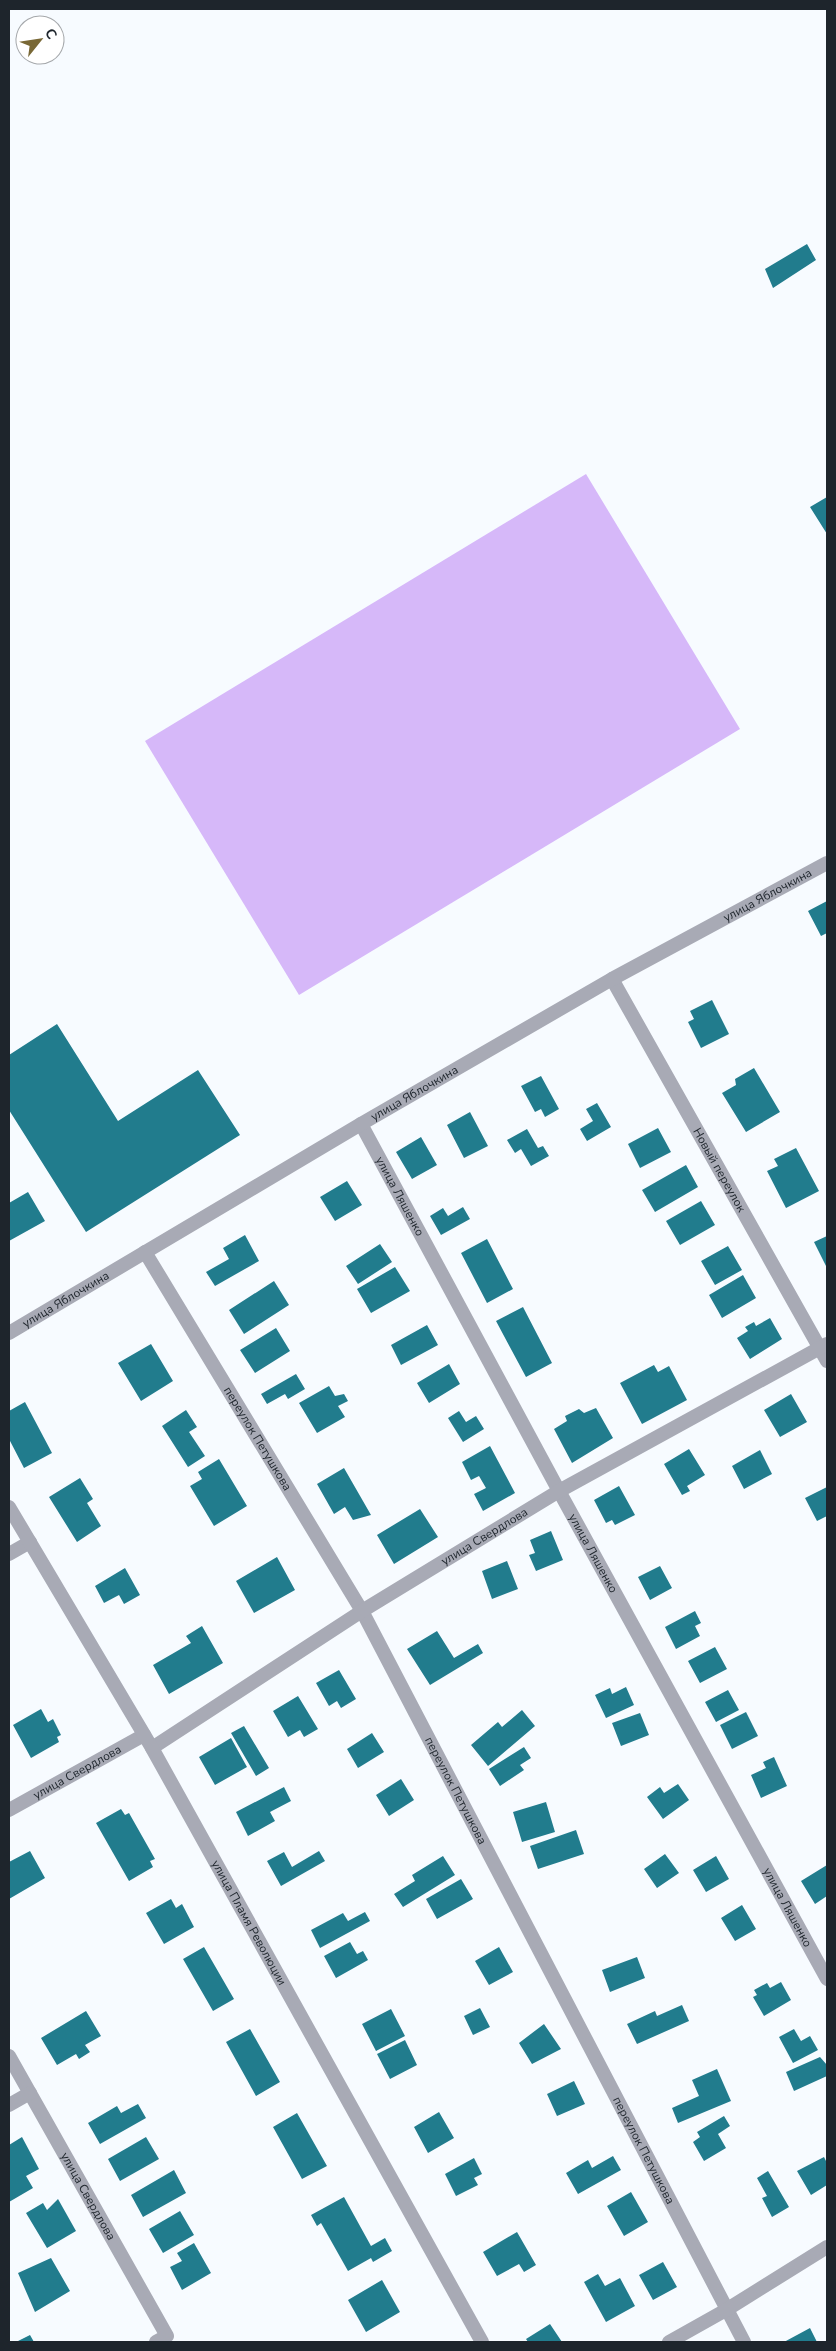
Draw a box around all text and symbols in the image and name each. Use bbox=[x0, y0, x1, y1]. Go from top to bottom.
north arrow bbox=[15, 15, 65, 65]
text: С bbox=[40, 25, 62, 43]
street label: улица Яблочкина bbox=[720, 865, 815, 925]
street label: улица Яблочкина bbox=[368, 1062, 461, 1125]
street label: Новый переулок bbox=[689, 1125, 750, 1216]
street label: улица Ляшенко bbox=[372, 1154, 428, 1239]
street label: улица Яблочкина bbox=[19, 1267, 112, 1331]
street label: переулок Петушкова bbox=[220, 1383, 295, 1494]
street label: улица Свердлова bbox=[438, 1504, 531, 1569]
street label: улица Ляшенко bbox=[565, 1511, 622, 1596]
street label: переулок Петушкова bbox=[421, 1734, 490, 1847]
street label: улица Свердлова bbox=[30, 1741, 124, 1803]
street label: улица Пламя Революции bbox=[208, 1857, 290, 1988]
street label: улица Ляшенко bbox=[759, 1865, 816, 1950]
street label: переулок Петушкова bbox=[609, 2094, 679, 2207]
street label: улица Свердлова bbox=[57, 2149, 119, 2243]

